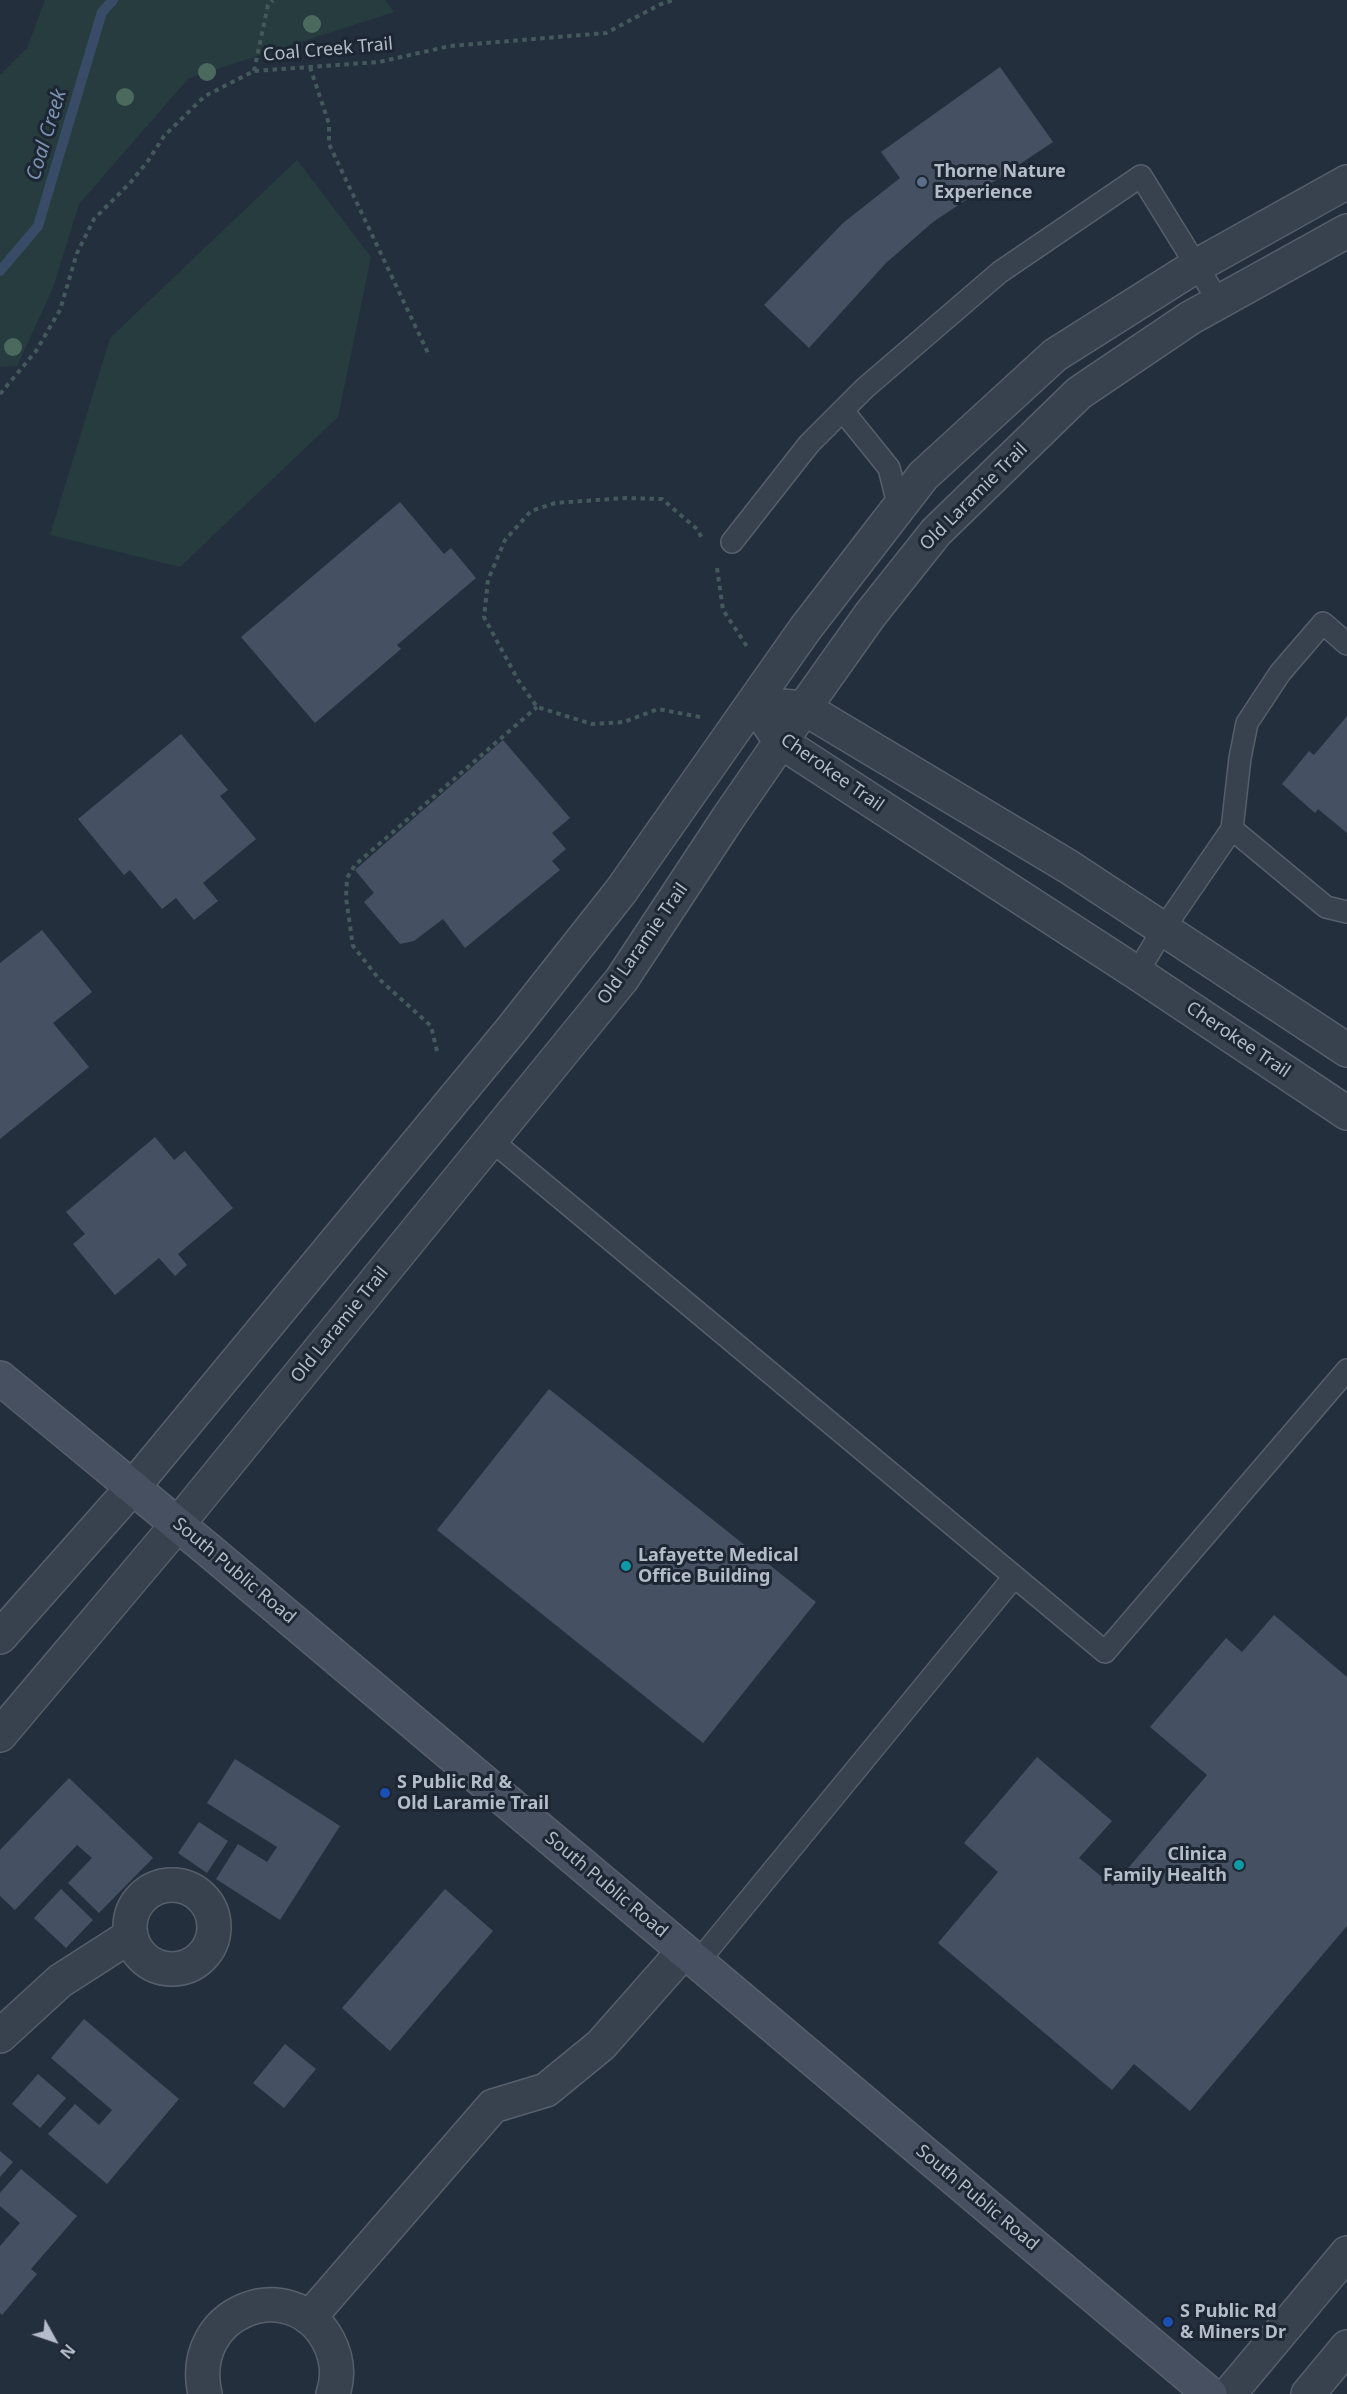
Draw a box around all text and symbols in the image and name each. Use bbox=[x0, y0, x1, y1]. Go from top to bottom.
street label: Coal Creek Trail bbox=[262, 34, 394, 66]
water label: Coal Creek bbox=[22, 87, 72, 183]
place label: Thorne Nature Experience bbox=[934, 161, 1066, 204]
marker: Thorne Nature Experience bbox=[915, 175, 929, 189]
street label: Old Laramie Trail bbox=[916, 439, 1032, 555]
street label: Cherokee Trail bbox=[776, 730, 888, 816]
street label: Old Laramie Trail bbox=[593, 879, 693, 1009]
street label: Cherokee Trail bbox=[1182, 997, 1294, 1083]
street label: Old Laramie Trail bbox=[287, 1263, 393, 1387]
street label: South Public Road bbox=[168, 1514, 300, 1628]
place label: Lafayette Medical Office Building bbox=[638, 1545, 799, 1588]
marker: Lafayette Medical Office Building bbox=[619, 1559, 633, 1573]
place label: S Public Rd & Old Laramie Trail bbox=[397, 1772, 549, 1814]
marker: S Public Rd & Old Laramie Trail bbox=[378, 1786, 392, 1800]
street label: South Public Road bbox=[540, 1828, 672, 1942]
place label: Clinica Family Health bbox=[1103, 1844, 1227, 1886]
marker: Clinica Family Health bbox=[1232, 1858, 1246, 1872]
street label: South Public Road bbox=[911, 2141, 1043, 2255]
place label: S Public Rd & Miners Dr bbox=[1180, 2301, 1286, 2344]
north arrow bbox=[24, 2310, 84, 2370]
marker: S Public Rd & Miners Dr bbox=[1161, 2315, 1175, 2329]
text: N bbox=[55, 2340, 80, 2364]

